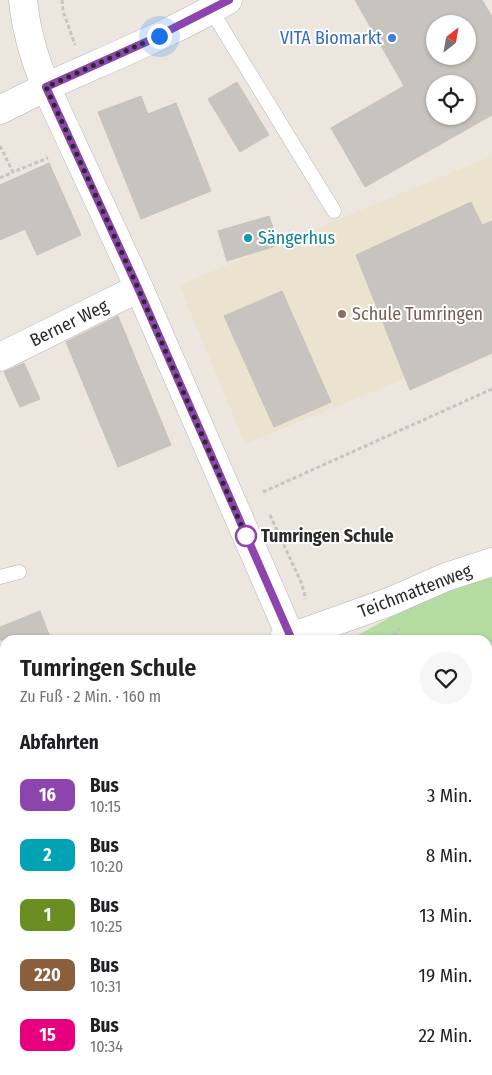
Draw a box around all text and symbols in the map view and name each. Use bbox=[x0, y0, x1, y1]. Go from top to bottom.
north arrow bbox=[426, 15, 476, 65]
map controls bbox=[426, 15, 476, 125]
your location bbox=[147, 24, 172, 49]
place label: VITA Biomarkt bbox=[280, 27, 382, 49]
marker: VITA Biomarkt bbox=[386, 32, 398, 44]
button: locate bbox=[426, 75, 476, 125]
place label: Sängerhus bbox=[258, 227, 335, 249]
marker: Sängerhus bbox=[242, 232, 254, 244]
street label: Berner Weg bbox=[26, 294, 112, 351]
place label: Schule Tumringen bbox=[352, 303, 483, 325]
marker: Schule Tumringen bbox=[336, 308, 348, 320]
marker: Tumringen Schule bbox=[235, 525, 257, 547]
place label: Tumringen Schule bbox=[261, 525, 394, 547]
street label: Teichmattenweg bbox=[355, 559, 475, 623]
button: heart bbox=[420, 652, 472, 704]
text: Tumringen Schule bbox=[20, 654, 196, 682]
text: Zu Fuß · 2 Min. · 160 m bbox=[20, 687, 161, 706]
text: Abfahrten bbox=[20, 731, 99, 754]
text: Bus bbox=[90, 774, 119, 797]
text: 16 bbox=[39, 784, 56, 806]
text: 3 Min. bbox=[427, 784, 472, 807]
text: 10:15 bbox=[90, 797, 121, 816]
text: Bus bbox=[90, 834, 119, 857]
text: 2 bbox=[43, 844, 52, 866]
text: 8 Min. bbox=[426, 844, 472, 867]
text: 10:20 bbox=[90, 857, 123, 876]
text: Bus bbox=[90, 894, 119, 917]
text: 1 bbox=[44, 904, 51, 926]
text: 13 Min. bbox=[419, 904, 472, 927]
text: 10:25 bbox=[90, 917, 122, 936]
text: Bus bbox=[90, 954, 119, 977]
text: 220 bbox=[34, 964, 61, 986]
text: 19 Min. bbox=[419, 964, 472, 987]
text: 10:31 bbox=[90, 977, 121, 996]
text: Bus bbox=[90, 1014, 119, 1037]
text: 15 bbox=[39, 1024, 56, 1046]
text: 22 Min. bbox=[418, 1024, 472, 1047]
text: 10:34 bbox=[90, 1037, 123, 1056]

